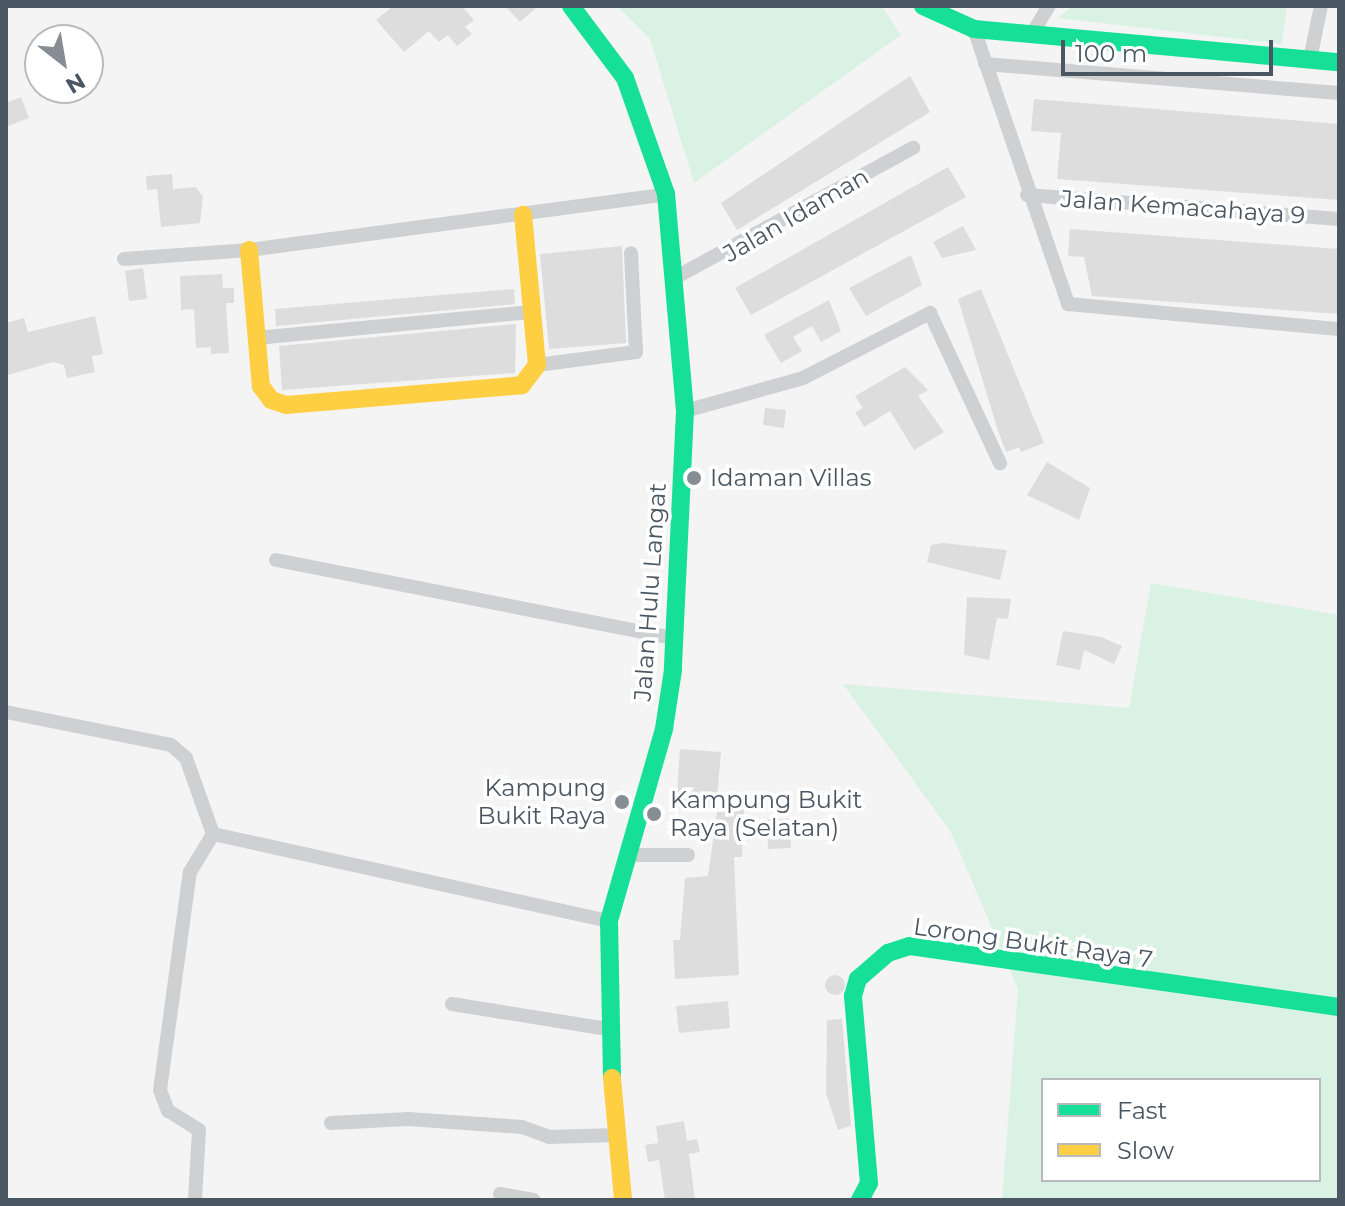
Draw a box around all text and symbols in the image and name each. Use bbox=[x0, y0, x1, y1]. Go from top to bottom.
north arrow bbox=[24, 24, 104, 104]
scale bar bbox=[1065, 24, 1277, 74]
text: 100 m bbox=[1075, 39, 1147, 68]
text: N bbox=[61, 67, 90, 99]
street label: Jalan Idaman bbox=[718, 162, 874, 268]
street label: Jalan Kemacahaya 9 bbox=[1060, 184, 1306, 230]
place label: Idaman Villas bbox=[710, 464, 871, 492]
marker: Idaman Villas bbox=[685, 469, 703, 487]
street label: Jalan Hulu Langat bbox=[628, 482, 672, 702]
place label: Kampung Bukit Raya bbox=[478, 774, 606, 830]
place label: Kampung Bukit Raya (Selatan) bbox=[670, 786, 862, 842]
marker: Kampung Bukit Raya bbox=[613, 793, 631, 811]
marker: Kampung Bukit Raya (Selatan) bbox=[645, 805, 663, 823]
street label: Lorong Bukit Raya 7 bbox=[912, 912, 1154, 974]
legend bbox=[1041, 1078, 1321, 1182]
text: Fast bbox=[1117, 1096, 1167, 1125]
text: Slow bbox=[1117, 1136, 1174, 1165]

